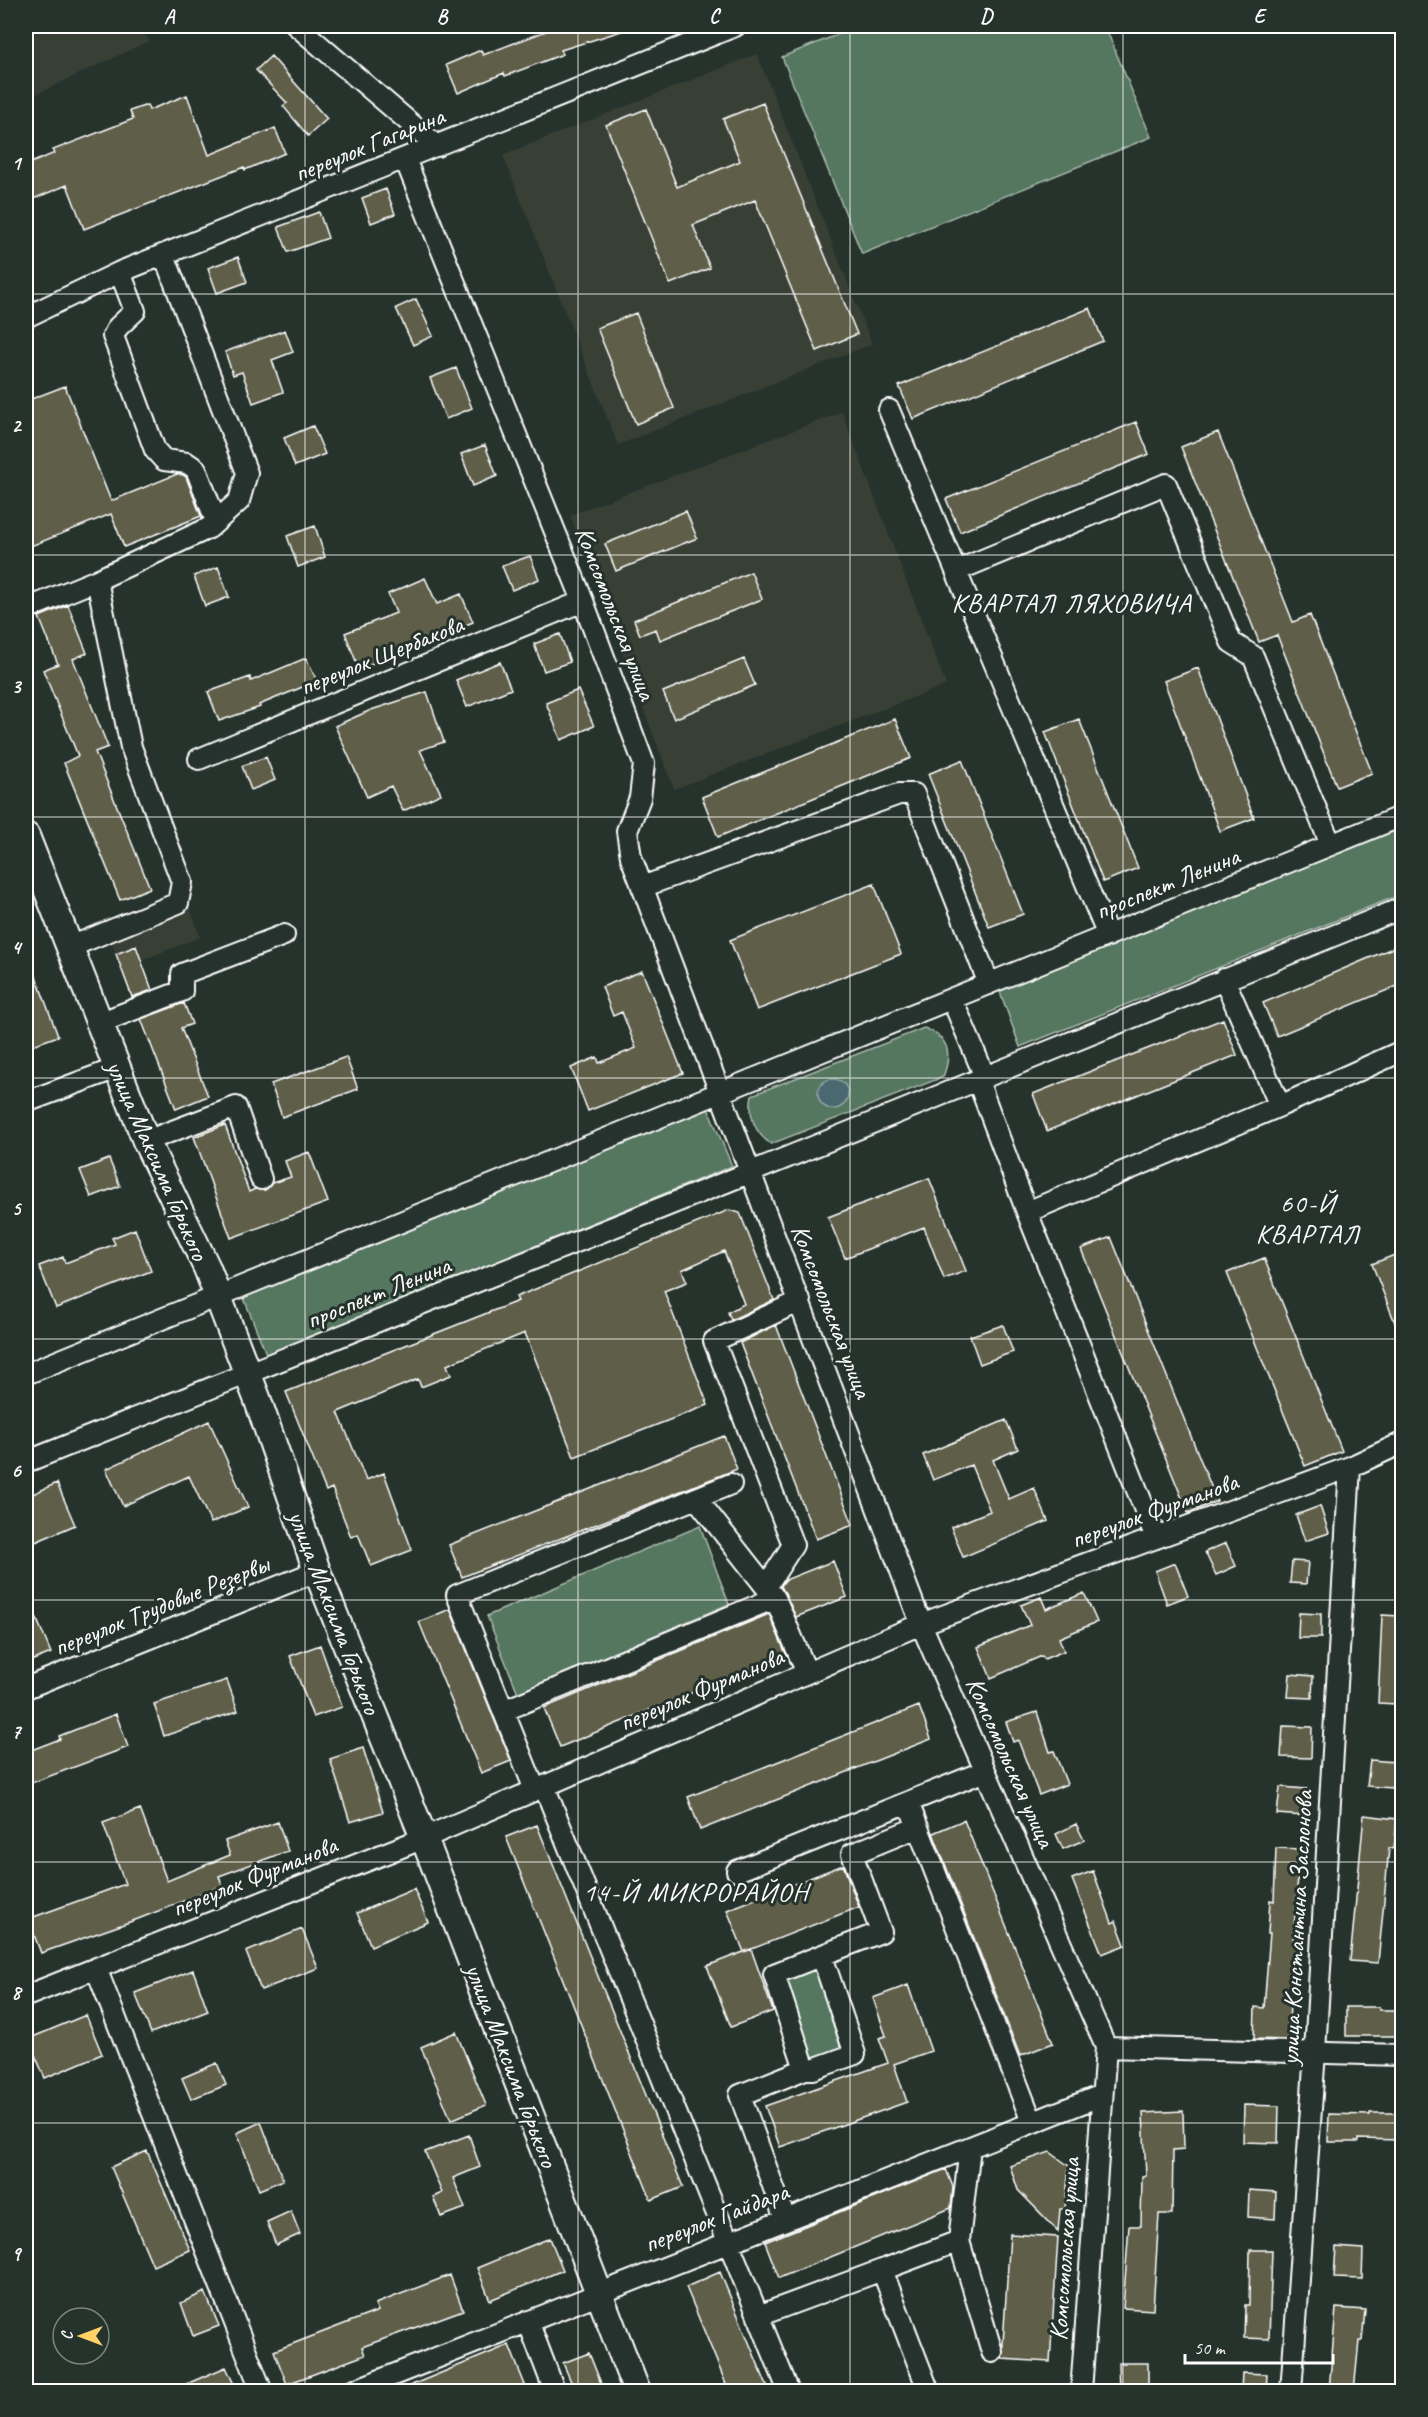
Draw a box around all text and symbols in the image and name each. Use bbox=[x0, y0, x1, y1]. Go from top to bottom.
text: A bbox=[164, 4, 176, 29]
text: B bbox=[437, 4, 449, 29]
text: C bbox=[709, 4, 721, 29]
text: D bbox=[980, 4, 994, 29]
text: E bbox=[1254, 4, 1268, 29]
street label: переулок Гагарина bbox=[289, 99, 451, 190]
text: 1 bbox=[12, 151, 23, 176]
text: 2 bbox=[12, 413, 23, 438]
street label: Комсомольская улица bbox=[567, 522, 664, 706]
district label: КВАРТАЛ ЛЯХОВИЧА bbox=[952, 586, 1192, 620]
street label: переулок Щербакова bbox=[295, 607, 469, 703]
text: 3 bbox=[12, 674, 23, 699]
street label: проспект Ленина bbox=[1090, 839, 1246, 927]
text: 4 bbox=[12, 935, 24, 960]
street label: улица Максима Горького bbox=[98, 1053, 217, 1267]
district label: 60-Й КВАРТАЛ bbox=[1256, 1186, 1362, 1251]
text: 5 bbox=[12, 1196, 23, 1221]
street label: Комсомольская улица bbox=[783, 1220, 880, 1404]
street label: проспект Ленина bbox=[301, 1248, 457, 1336]
text: 6 bbox=[11, 1458, 22, 1483]
street label: переулок Фурманова bbox=[1066, 1464, 1244, 1556]
street label: улица Максима Горького bbox=[280, 1504, 389, 1720]
street label: переулок Трудовые Резервы bbox=[49, 1546, 276, 1665]
street label: переулок Фурманова bbox=[614, 1639, 790, 1739]
street label: Комсомольская улица bbox=[958, 1672, 1064, 1854]
text: 7 bbox=[12, 1719, 23, 1744]
street label: улица Константина Заслонова bbox=[1273, 1788, 1320, 2068]
street label: переулок Фурманова bbox=[167, 1828, 343, 1925]
district label: 14-Й МИКРОРАЙОН bbox=[583, 1875, 812, 1909]
street label: улица Максима Горького bbox=[457, 1957, 566, 2173]
text: 8 bbox=[12, 1980, 24, 2005]
street label: Комсомольская улица bbox=[1042, 2155, 1087, 2342]
street label: переулок Гайдара bbox=[639, 2174, 795, 2260]
text: 9 bbox=[12, 2241, 23, 2266]
north arrow bbox=[51, 2306, 111, 2366]
scale bar bbox=[1185, 2327, 1334, 2365]
text: С bbox=[57, 2330, 77, 2340]
text: 50 m bbox=[1194, 2337, 1227, 2359]

